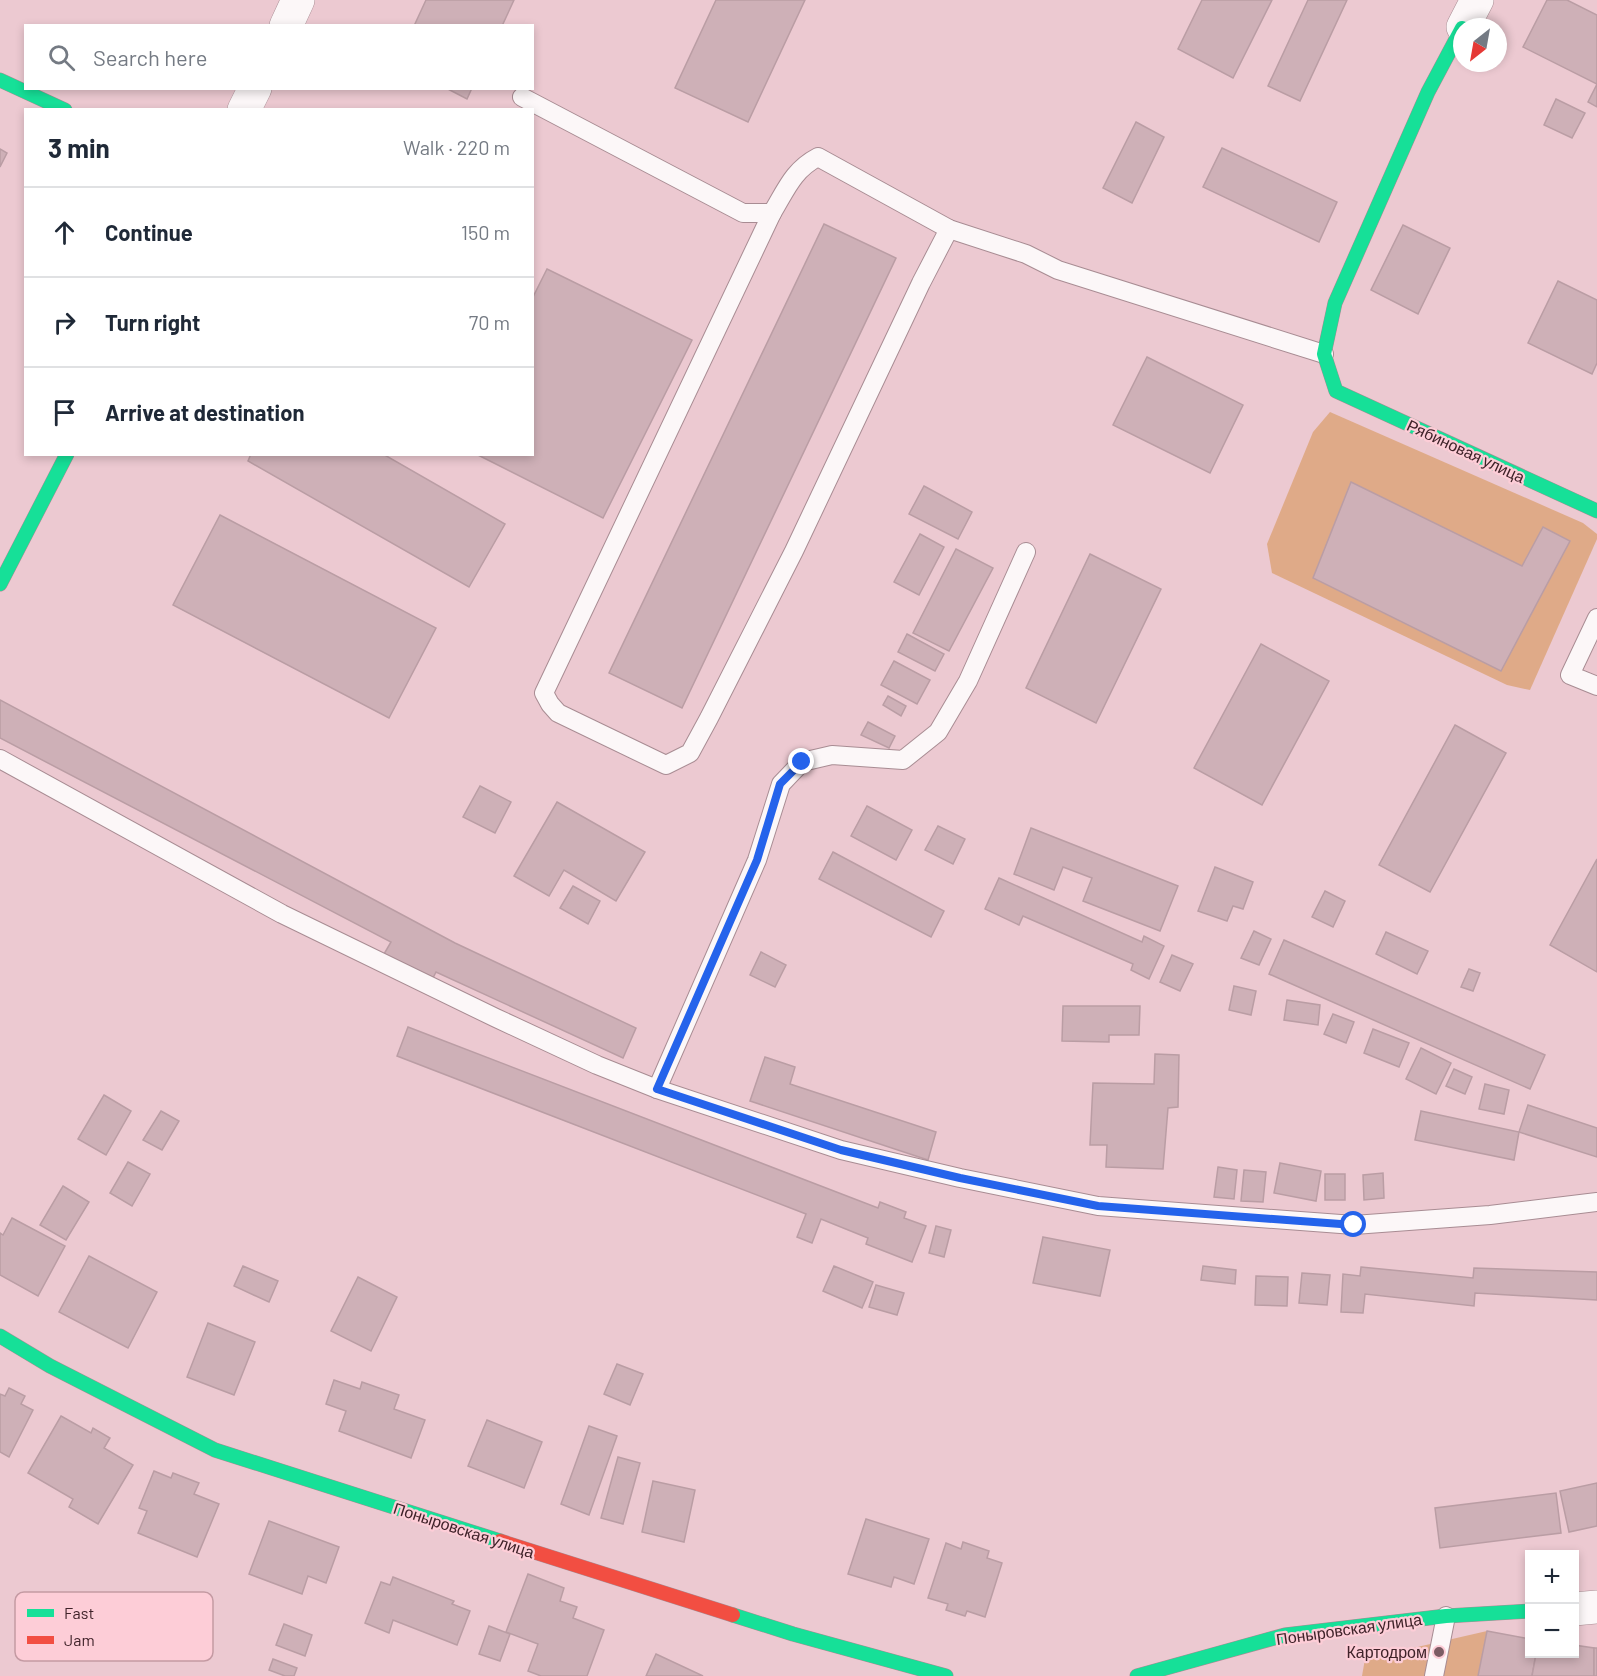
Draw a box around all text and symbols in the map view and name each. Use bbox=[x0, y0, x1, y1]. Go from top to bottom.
north arrow bbox=[1453, 18, 1507, 72]
search box bbox=[24, 24, 534, 90]
icon: search bbox=[45, 41, 78, 74]
text: Search here bbox=[93, 44, 207, 70]
text: 3 min bbox=[48, 132, 110, 163]
text: Walk · 220 m bbox=[403, 135, 510, 159]
icon: ahead bbox=[48, 216, 81, 249]
text: Continue bbox=[105, 219, 193, 245]
text: 150 m bbox=[461, 220, 510, 244]
icon: right bbox=[48, 306, 81, 339]
text: Turn right bbox=[105, 309, 200, 335]
text: 70 m bbox=[469, 310, 510, 334]
icon: arrive bbox=[48, 396, 81, 429]
text: Arrive at destination bbox=[105, 399, 304, 425]
street label: Рябиновая улица bbox=[1404, 415, 1528, 486]
route end bbox=[788, 748, 814, 774]
route start bbox=[1340, 1211, 1366, 1237]
street label: Поныровская улица bbox=[391, 1498, 537, 1561]
map controls bbox=[1525, 1550, 1579, 1658]
button: + bbox=[1525, 1550, 1579, 1604]
legend bbox=[15, 1592, 213, 1661]
text: Fast bbox=[64, 1603, 94, 1622]
button: − bbox=[1525, 1604, 1579, 1658]
street label: Поныровская улица bbox=[1275, 1609, 1423, 1648]
text: Jam bbox=[64, 1630, 95, 1649]
place label: Картодром bbox=[1346, 1642, 1427, 1661]
marker: Картодром bbox=[1432, 1645, 1446, 1659]

